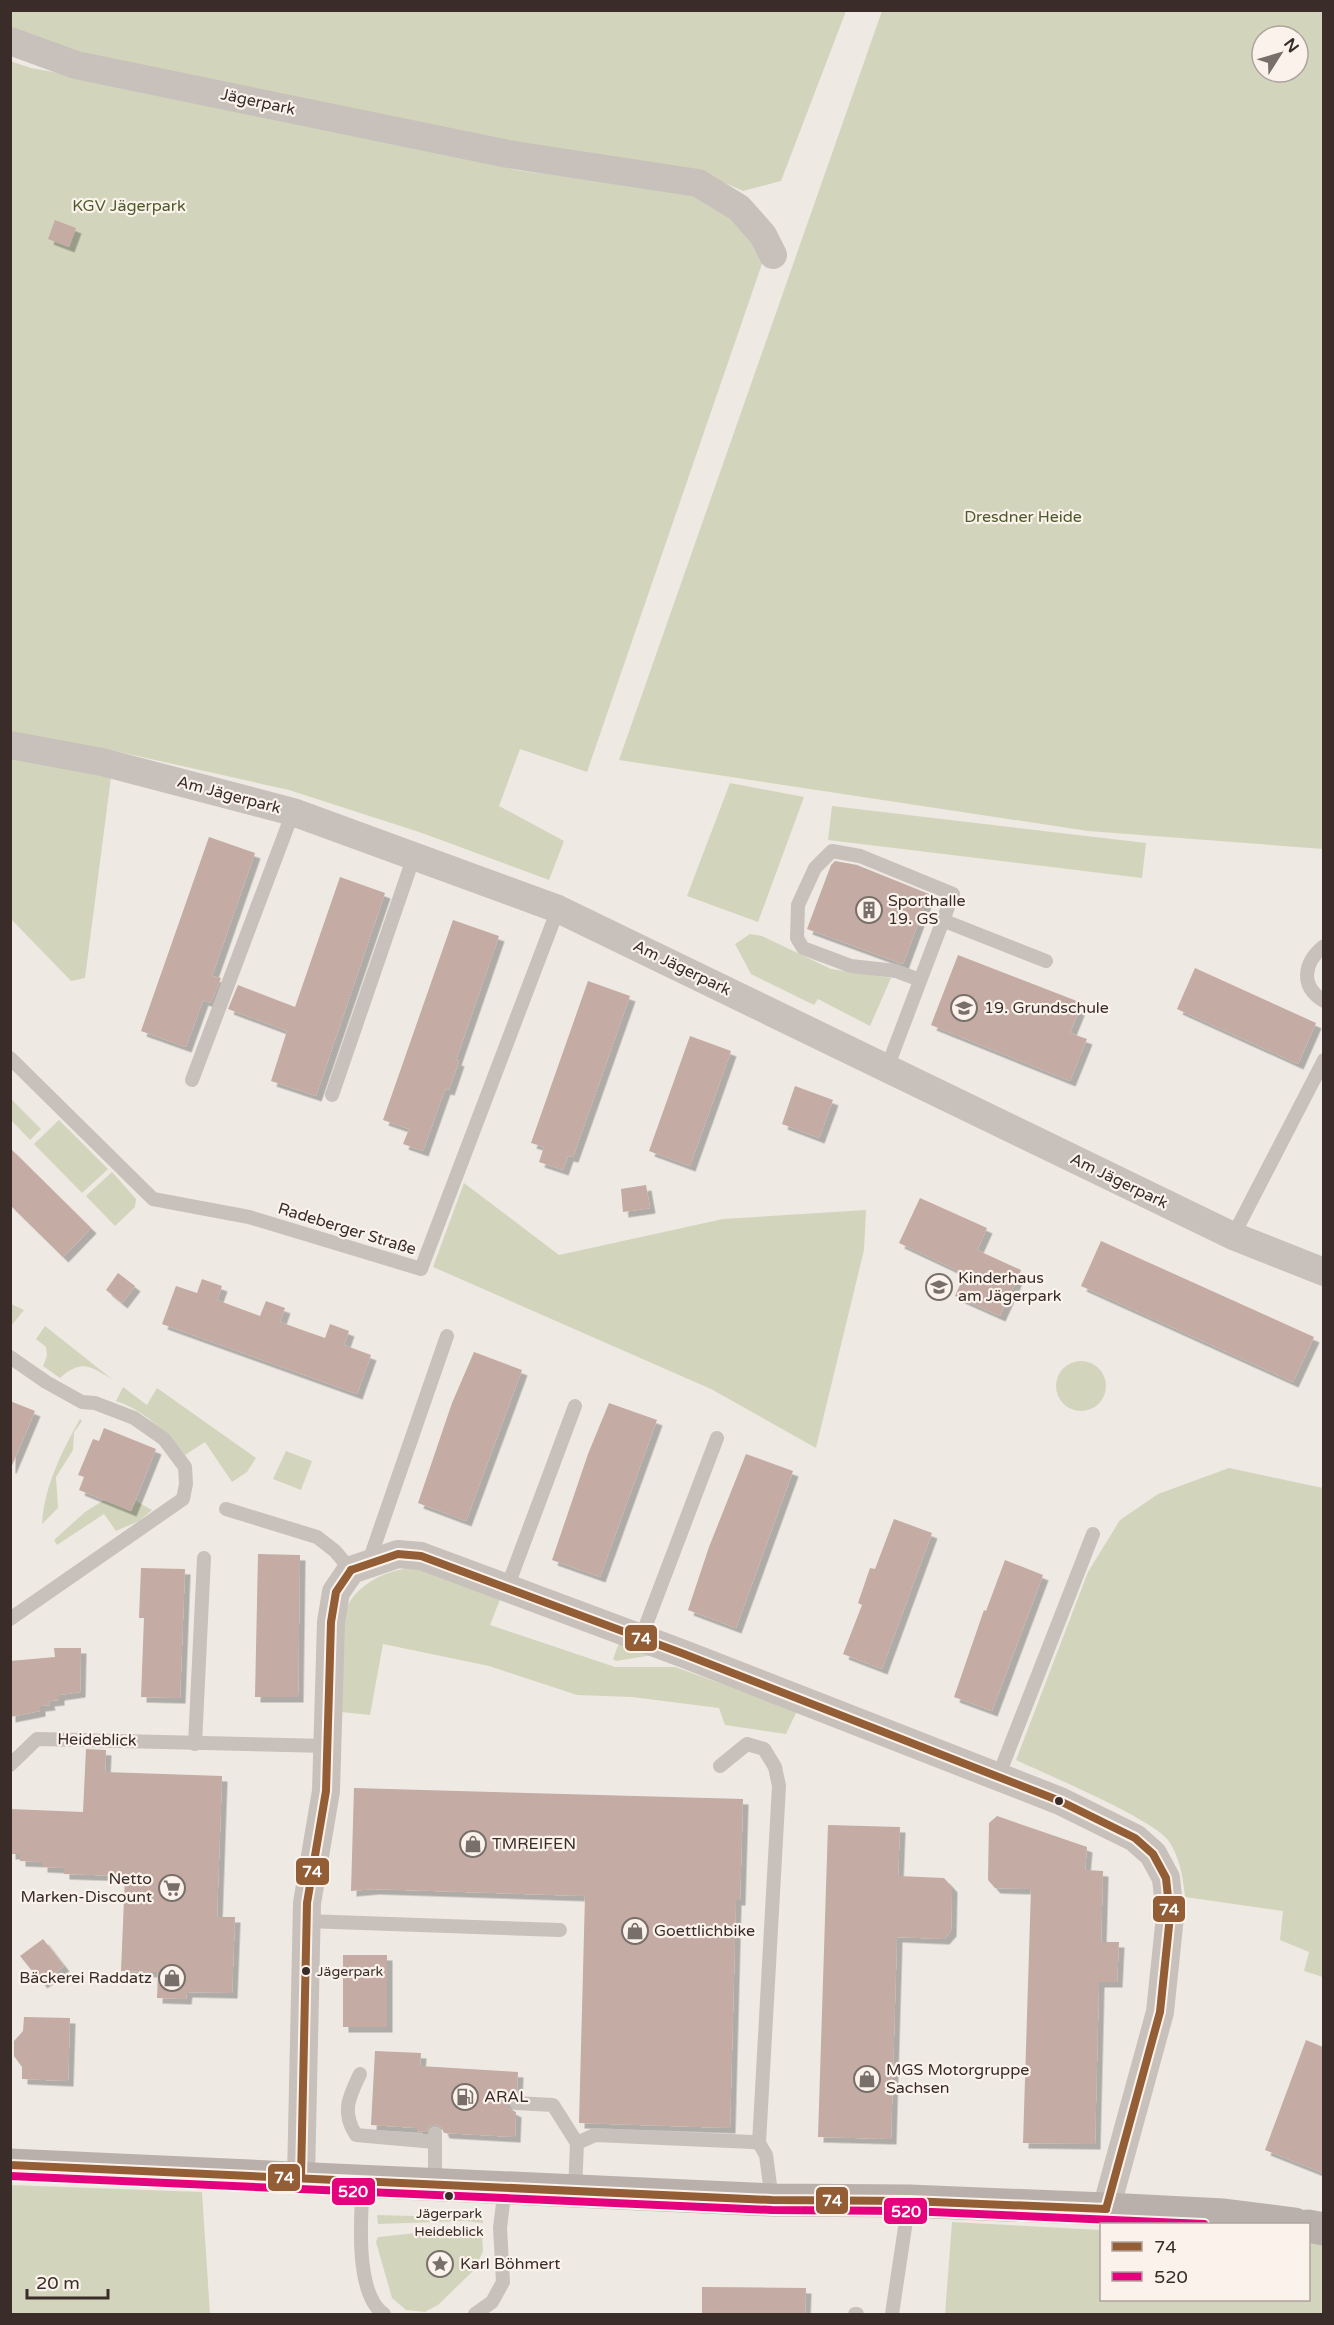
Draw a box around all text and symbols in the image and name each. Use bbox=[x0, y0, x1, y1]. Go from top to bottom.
north arrow bbox=[1250, 24, 1310, 84]
text: N bbox=[1279, 34, 1303, 57]
street label: Jägerpark bbox=[219, 84, 297, 120]
park label: KGV Jägerpark bbox=[72, 196, 186, 216]
park label: Dresdner Heide bbox=[964, 507, 1082, 527]
street label: Am Jägerpark bbox=[175, 772, 283, 818]
place label: Sporthalle 19. GS bbox=[888, 891, 966, 929]
building icon: Sporthalle 19. GS bbox=[854, 895, 884, 925]
street label: Am Jägerpark bbox=[630, 936, 734, 1000]
school or university icon: 19. Grundschule bbox=[949, 993, 979, 1023]
place label: 19. Grundschule bbox=[984, 998, 1109, 1018]
street label: Am Jägerpark bbox=[1067, 1149, 1171, 1213]
street label: Radeberger Straße bbox=[275, 1198, 419, 1260]
place label: Kinderhaus am Jägerpark bbox=[958, 1268, 1062, 1306]
school or university icon: Kinderhaus am Jägerpark bbox=[924, 1272, 954, 1302]
line badge: 74 bbox=[624, 1624, 658, 1652]
text: 74 bbox=[631, 1629, 651, 1649]
street label: Heideblick bbox=[57, 1729, 137, 1751]
unlabelled marker bbox=[1053, 1795, 1065, 1807]
shop icon: TMREIFEN bbox=[458, 1829, 488, 1859]
place label: TMREIFEN bbox=[492, 1834, 576, 1854]
line badge: 74 bbox=[295, 1857, 330, 1886]
text: 74 bbox=[302, 1862, 322, 1882]
place label: Netto Marken-Discount bbox=[20, 1869, 152, 1907]
supermarket icon: Netto Marken-Discount bbox=[157, 1873, 187, 1903]
line badge: 74 bbox=[1152, 1895, 1186, 1923]
text: 74 bbox=[1159, 1900, 1179, 1920]
shop icon: Goettlichbike bbox=[620, 1916, 650, 1946]
place label: Goettlichbike bbox=[654, 1921, 755, 1941]
shop icon: Bäckerei Raddatz bbox=[157, 1963, 187, 1993]
place label: Jägerpark bbox=[317, 1963, 384, 1980]
marker: Jägerpark bbox=[300, 1965, 312, 1977]
place label: Bäckerei Raddatz bbox=[19, 1968, 152, 1988]
place label: MGS Motorgruppe Sachsen bbox=[886, 2060, 1029, 2098]
shop icon: MGS Motorgruppe Sachsen bbox=[852, 2064, 882, 2094]
fuel station icon: ARAL bbox=[450, 2082, 480, 2112]
place label: ARAL bbox=[484, 2087, 528, 2107]
line badge: 74 bbox=[267, 2163, 301, 2192]
text: 74 bbox=[274, 2168, 294, 2188]
line badge: 520 bbox=[331, 2177, 376, 2206]
text: 520 bbox=[338, 2182, 368, 2202]
line badge: 74 bbox=[815, 2186, 849, 2215]
marker: Jägerpark Heideblick bbox=[443, 2190, 455, 2202]
text: 74 bbox=[822, 2191, 842, 2211]
line badge: 520 bbox=[883, 2197, 928, 2225]
text: 520 bbox=[891, 2202, 921, 2222]
place label: Jägerpark Heideblick bbox=[414, 2205, 484, 2240]
legend bbox=[1100, 2223, 1310, 2301]
text: 74 bbox=[1154, 2236, 1177, 2258]
place icon: Karl Böhmert bbox=[425, 2249, 455, 2279]
place label: Karl Böhmert bbox=[460, 2254, 560, 2274]
scale bar bbox=[27, 2262, 108, 2300]
text: 520 bbox=[1154, 2266, 1188, 2288]
text: 20 m bbox=[36, 2272, 80, 2294]

